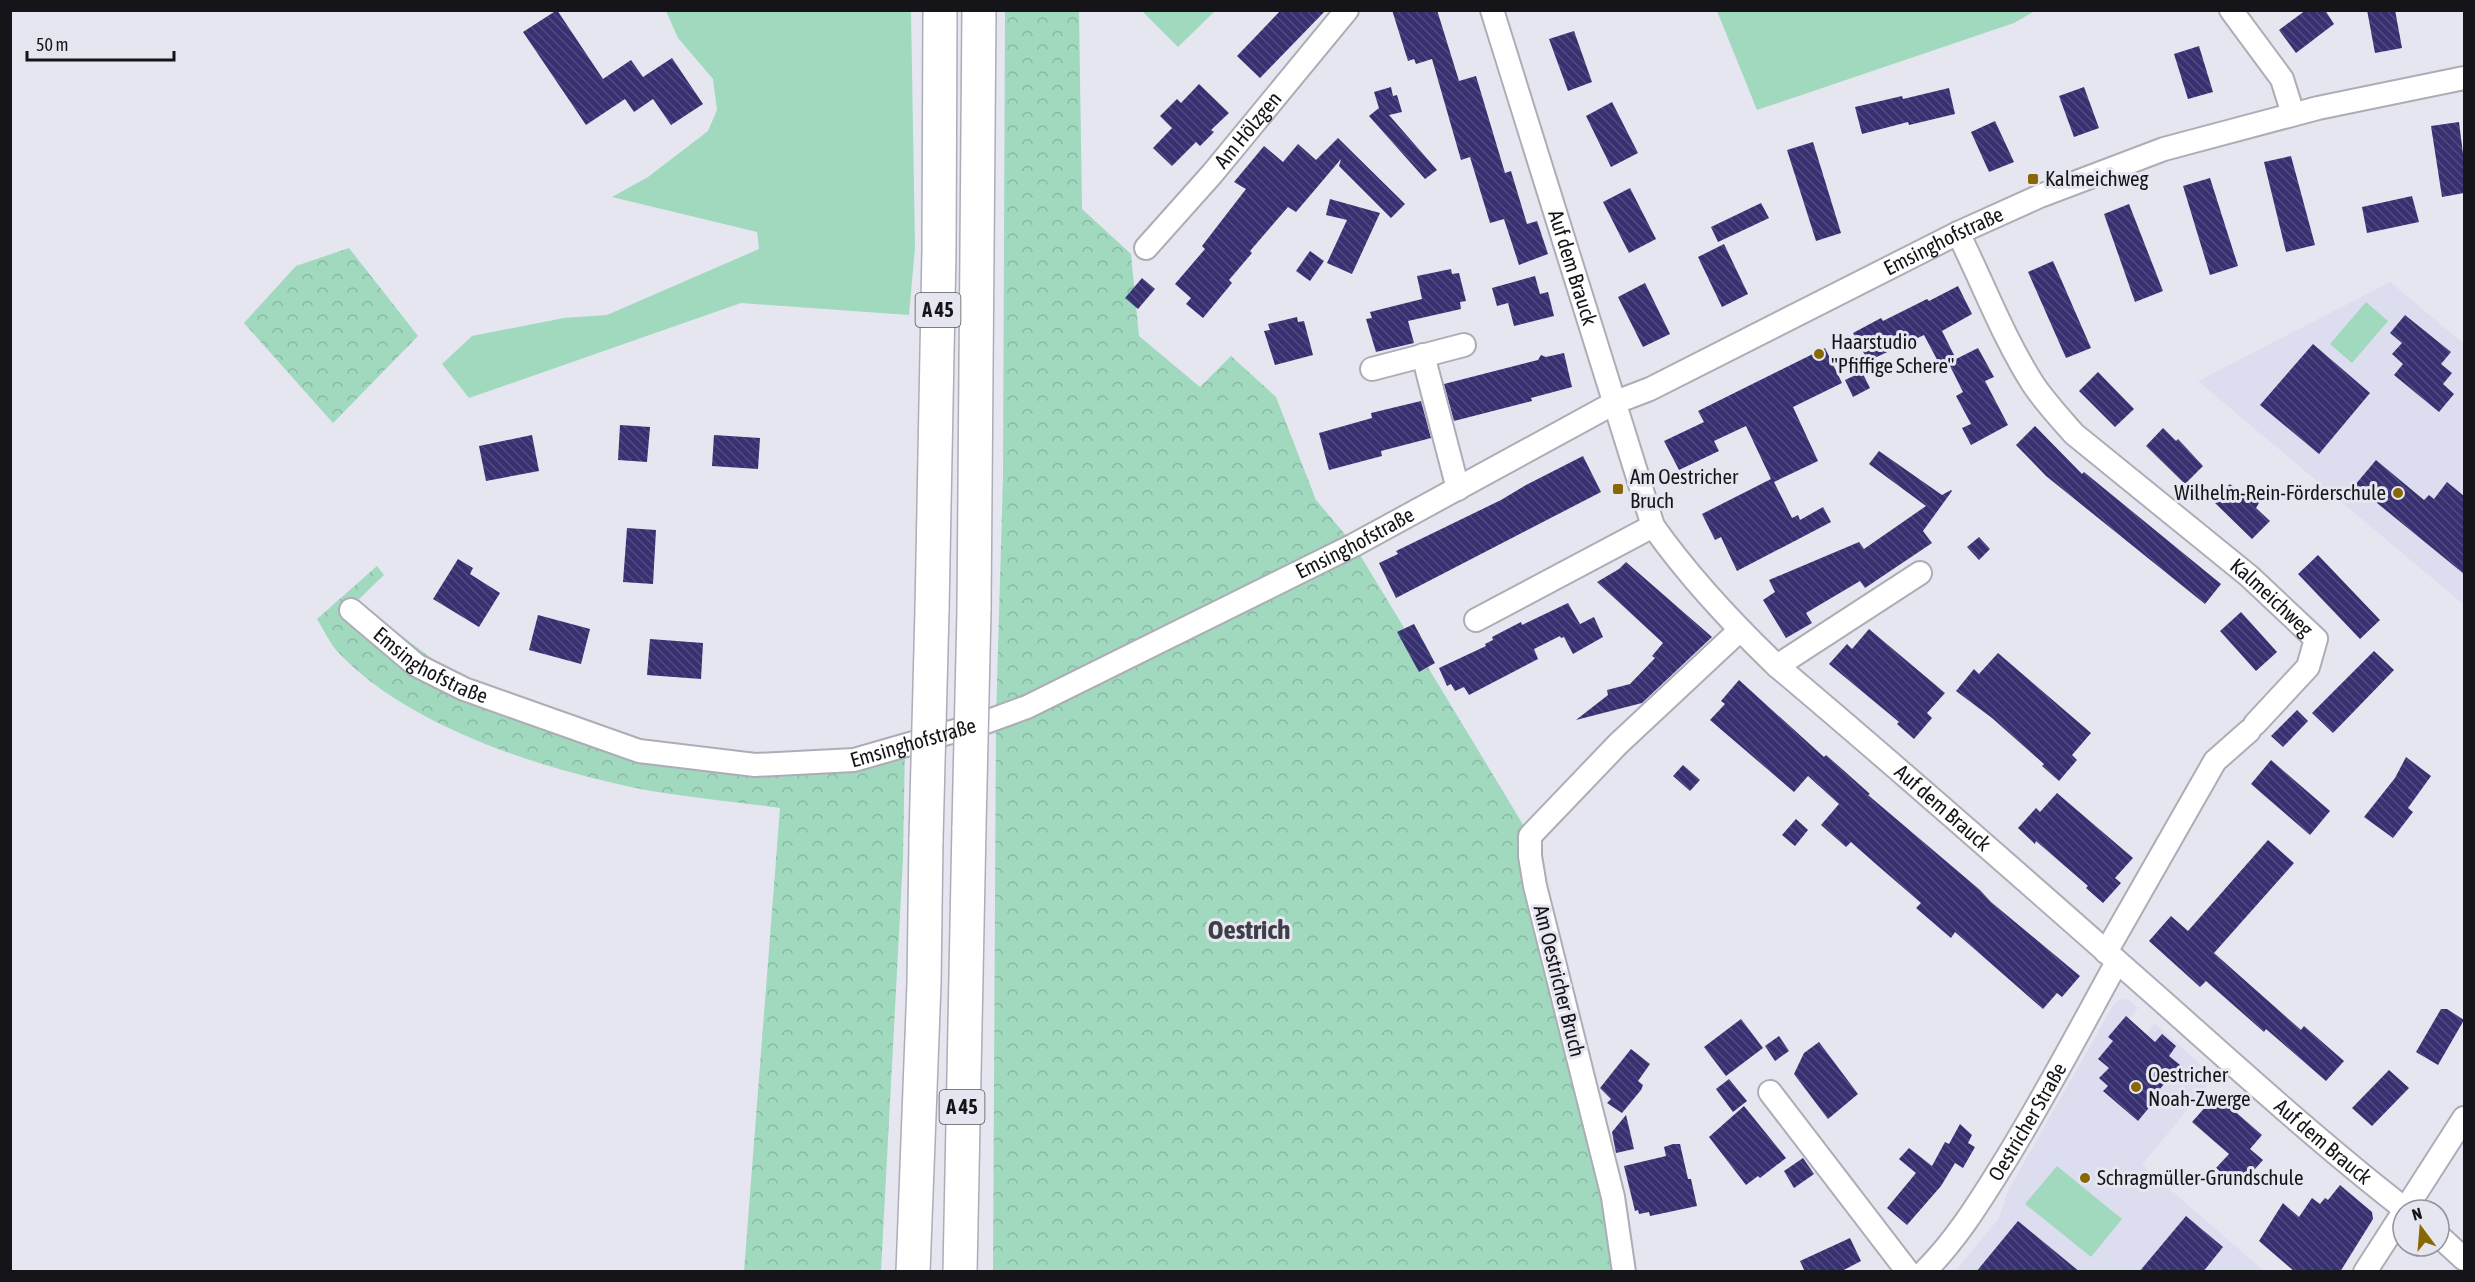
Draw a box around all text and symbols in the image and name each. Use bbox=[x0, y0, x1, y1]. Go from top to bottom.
scale bar bbox=[27, 24, 174, 62]
text: 50 m bbox=[36, 34, 68, 55]
street label: Am Hölzgen bbox=[1209, 86, 1286, 173]
place label: Kalmeichweg bbox=[2045, 166, 2149, 190]
marker: Kalmeichweg bbox=[2026, 172, 2040, 186]
street label: Emsinghofstraße bbox=[1879, 201, 2007, 280]
street label: Auf dem Brauck bbox=[1544, 207, 1603, 328]
road number: A 45 bbox=[916, 293, 960, 327]
place label: Haarstudio "Pfiffige Schere" bbox=[1831, 329, 1954, 377]
marker: Haarstudio "Pfiffige Schere" bbox=[1812, 347, 1826, 361]
place label: Am Oestricher Bruch bbox=[1630, 464, 1739, 512]
place label: Wilhelm-Rein-Förderschule bbox=[2174, 480, 2386, 504]
marker: Am Oestricher Bruch bbox=[1611, 482, 1625, 496]
marker: Wilhelm-Rein-Förderschule bbox=[2391, 486, 2405, 500]
street label: Emsinghofstraße bbox=[1291, 502, 1418, 583]
street label: Kalmeichweg bbox=[2226, 553, 2318, 641]
street label: Emsinghofstraße bbox=[369, 621, 491, 707]
street label: Emsinghofstraße bbox=[847, 713, 979, 772]
street label: Auf dem Brauck bbox=[1890, 759, 1996, 855]
street label: Am Oestricher Bruch bbox=[1530, 902, 1590, 1059]
district label: Oestrich bbox=[1208, 914, 1290, 945]
street label: Oestricher Straße bbox=[1983, 1058, 2071, 1185]
place label: Oestricher Noah-Zwerge bbox=[2148, 1062, 2250, 1110]
marker: Oestricher Noah-Zwerge bbox=[2129, 1080, 2143, 1094]
road number: A 45 bbox=[940, 1090, 984, 1124]
street label: Auf dem Brauck bbox=[2270, 1093, 2377, 1189]
place label: Schragmüller-Grundschule bbox=[2097, 1165, 2304, 1189]
marker: Schragmüller-Grundschule bbox=[2078, 1171, 2092, 1185]
north arrow bbox=[2391, 1198, 2451, 1258]
text: N bbox=[2410, 1204, 2424, 1224]

